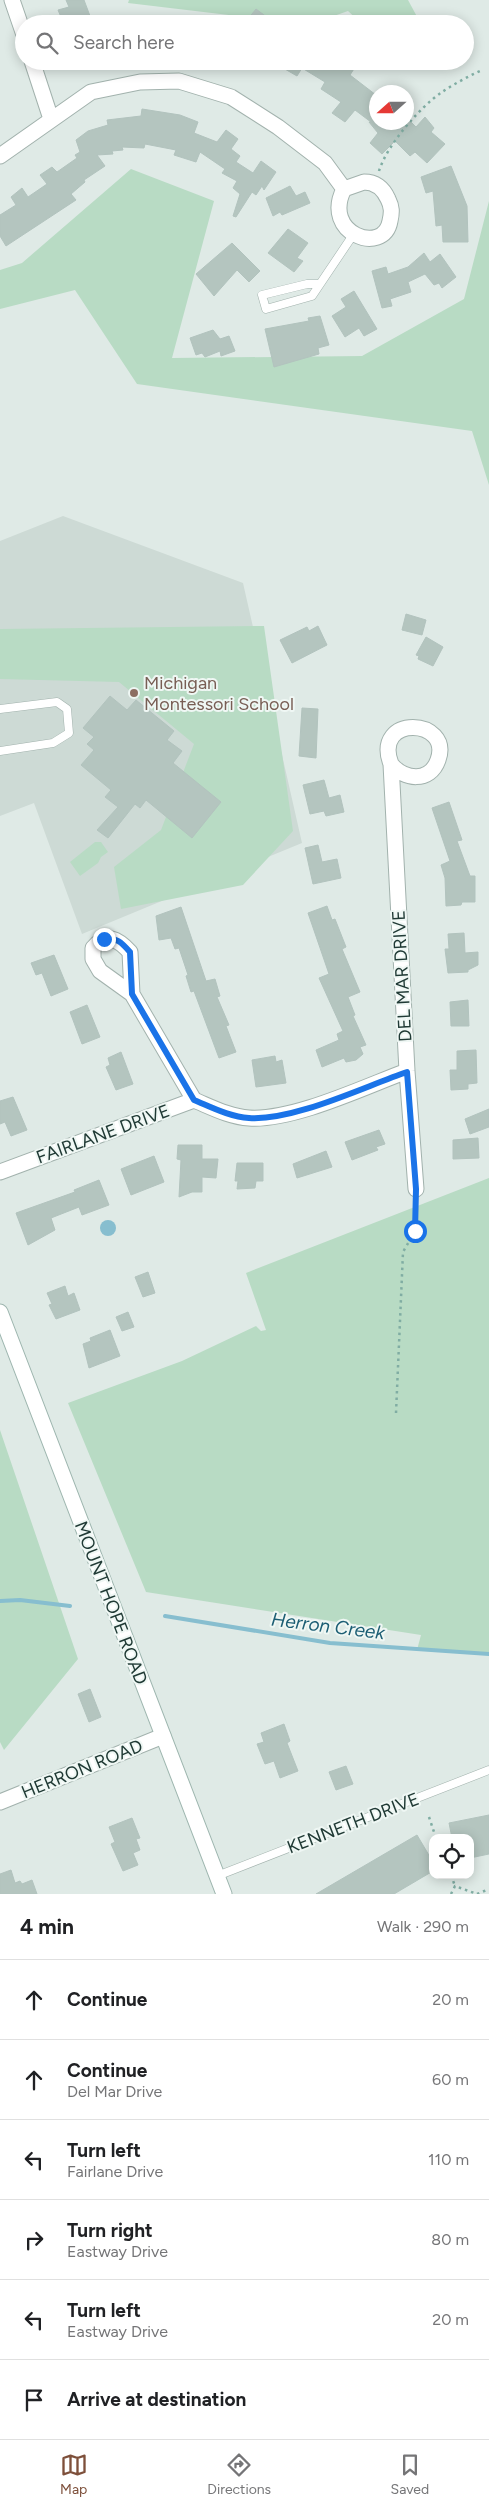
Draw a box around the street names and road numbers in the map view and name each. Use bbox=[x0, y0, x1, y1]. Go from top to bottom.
street label: DEL MAR DRIVE bbox=[388, 910, 416, 1042]
street label: FAIRLANE DRIVE bbox=[33, 1100, 173, 1168]
street label: MOUNT HOPE ROAD bbox=[70, 1518, 152, 1688]
street label: HERRON ROAD bbox=[18, 1735, 146, 1803]
street label: KENNETH DRIVE bbox=[284, 1788, 422, 1858]

